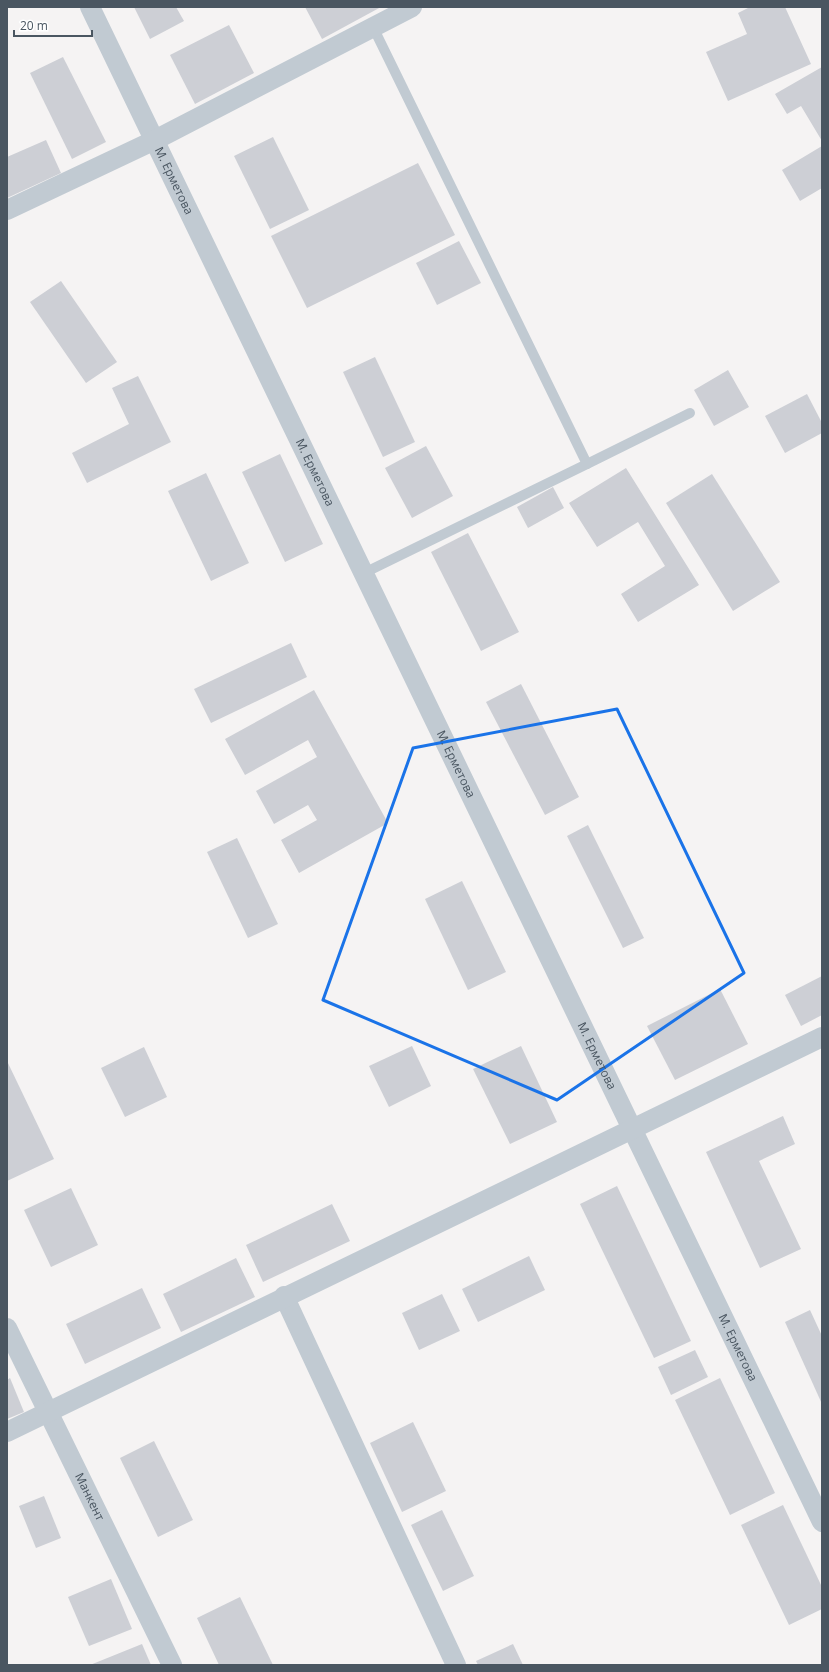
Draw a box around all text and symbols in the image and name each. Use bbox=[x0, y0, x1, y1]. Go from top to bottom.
scale bar bbox=[14, 12, 92, 38]
text: 20 m bbox=[20, 17, 48, 34]
street label: М. Ерметова bbox=[151, 144, 198, 217]
street label: М. Ерметова bbox=[292, 436, 339, 509]
street label: М. Ерметова bbox=[433, 727, 480, 801]
street label: М. Ерметова bbox=[574, 1019, 621, 1092]
street label: М. Ерметова bbox=[715, 1311, 762, 1384]
street label: Манкент bbox=[71, 1470, 109, 1524]

